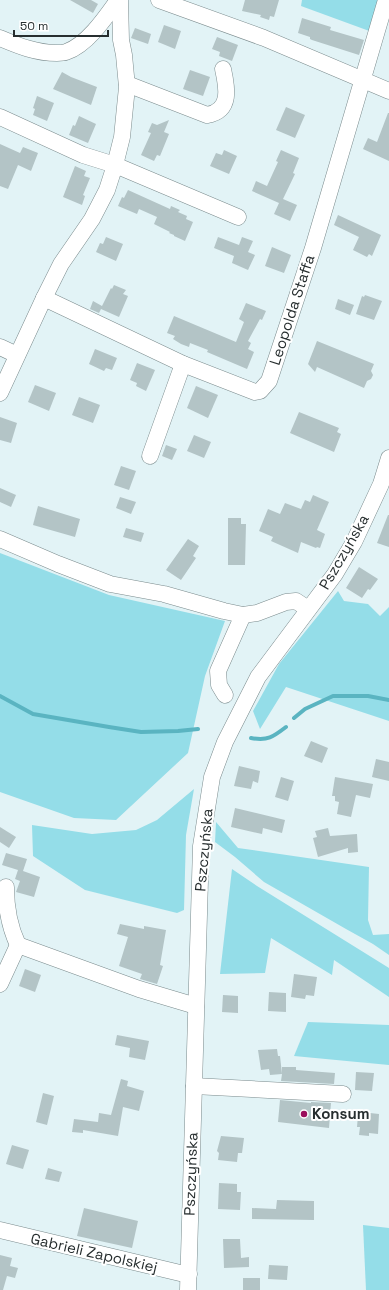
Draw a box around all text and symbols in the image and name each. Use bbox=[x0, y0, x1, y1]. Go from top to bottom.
scale bar bbox=[14, 12, 108, 38]
text: 50 m bbox=[20, 18, 48, 34]
street label: Leopolda Staffa bbox=[265, 252, 318, 368]
street label: Pszczyńska bbox=[314, 510, 373, 593]
street label: Pszczyńska bbox=[190, 807, 217, 892]
place label: Konsum bbox=[312, 1104, 370, 1123]
marker: Konsum bbox=[299, 1109, 309, 1119]
street label: Pszczyńska bbox=[180, 1132, 201, 1216]
street label: Gabrieli Zapolskiej bbox=[29, 1229, 159, 1276]

